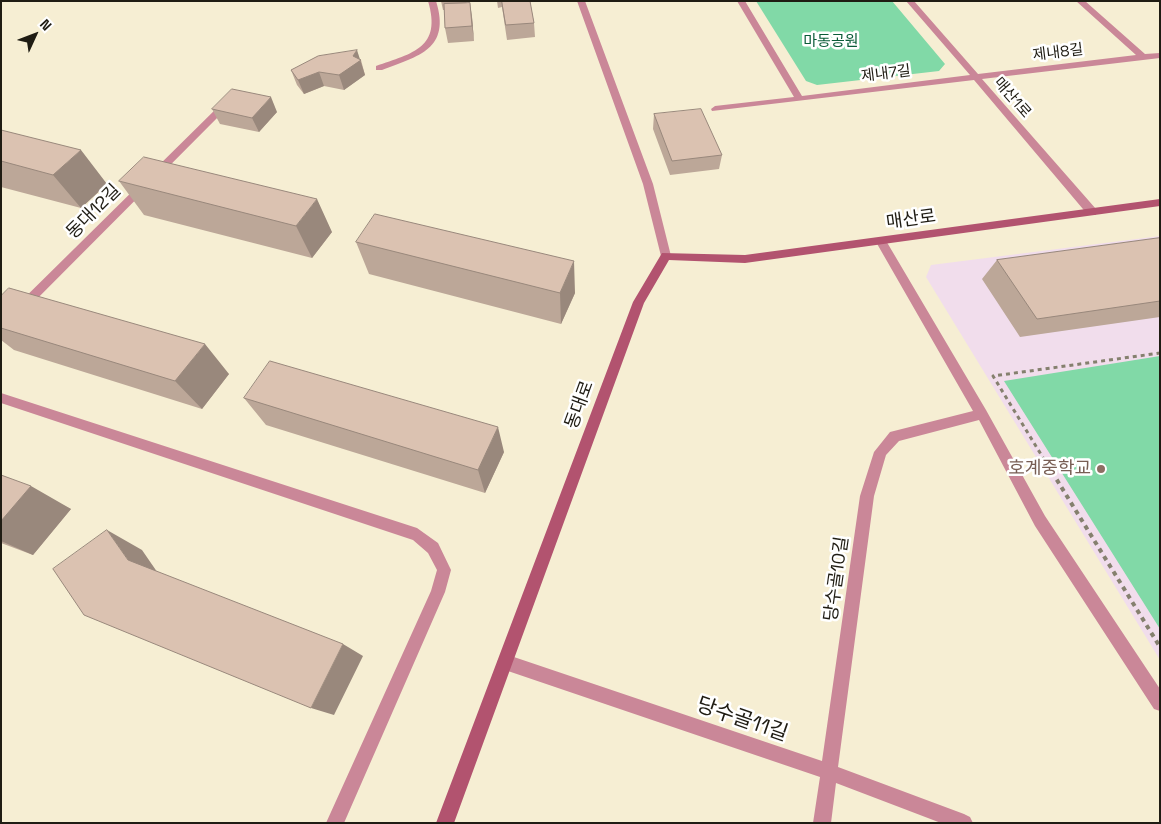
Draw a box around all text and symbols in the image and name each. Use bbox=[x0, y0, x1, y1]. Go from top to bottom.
north arrow bbox=[10, 10, 60, 60]
text: N bbox=[36, 15, 56, 34]
park label: 마동공원 bbox=[803, 33, 859, 51]
street label: 제내8길 bbox=[1032, 41, 1084, 65]
street label: 제내7길 bbox=[860, 62, 912, 86]
street label: 매산1로 bbox=[990, 74, 1034, 122]
street label: 동대12길 bbox=[62, 180, 126, 244]
street label: 매산로 bbox=[885, 206, 937, 234]
street label: 동대로 bbox=[561, 378, 599, 432]
place label: 호계중학교 bbox=[1008, 458, 1091, 480]
marker: 호계중학교 bbox=[1095, 463, 1107, 475]
street label: 당수골10길 bbox=[820, 535, 854, 623]
street label: 당수골11길 bbox=[693, 693, 791, 747]

